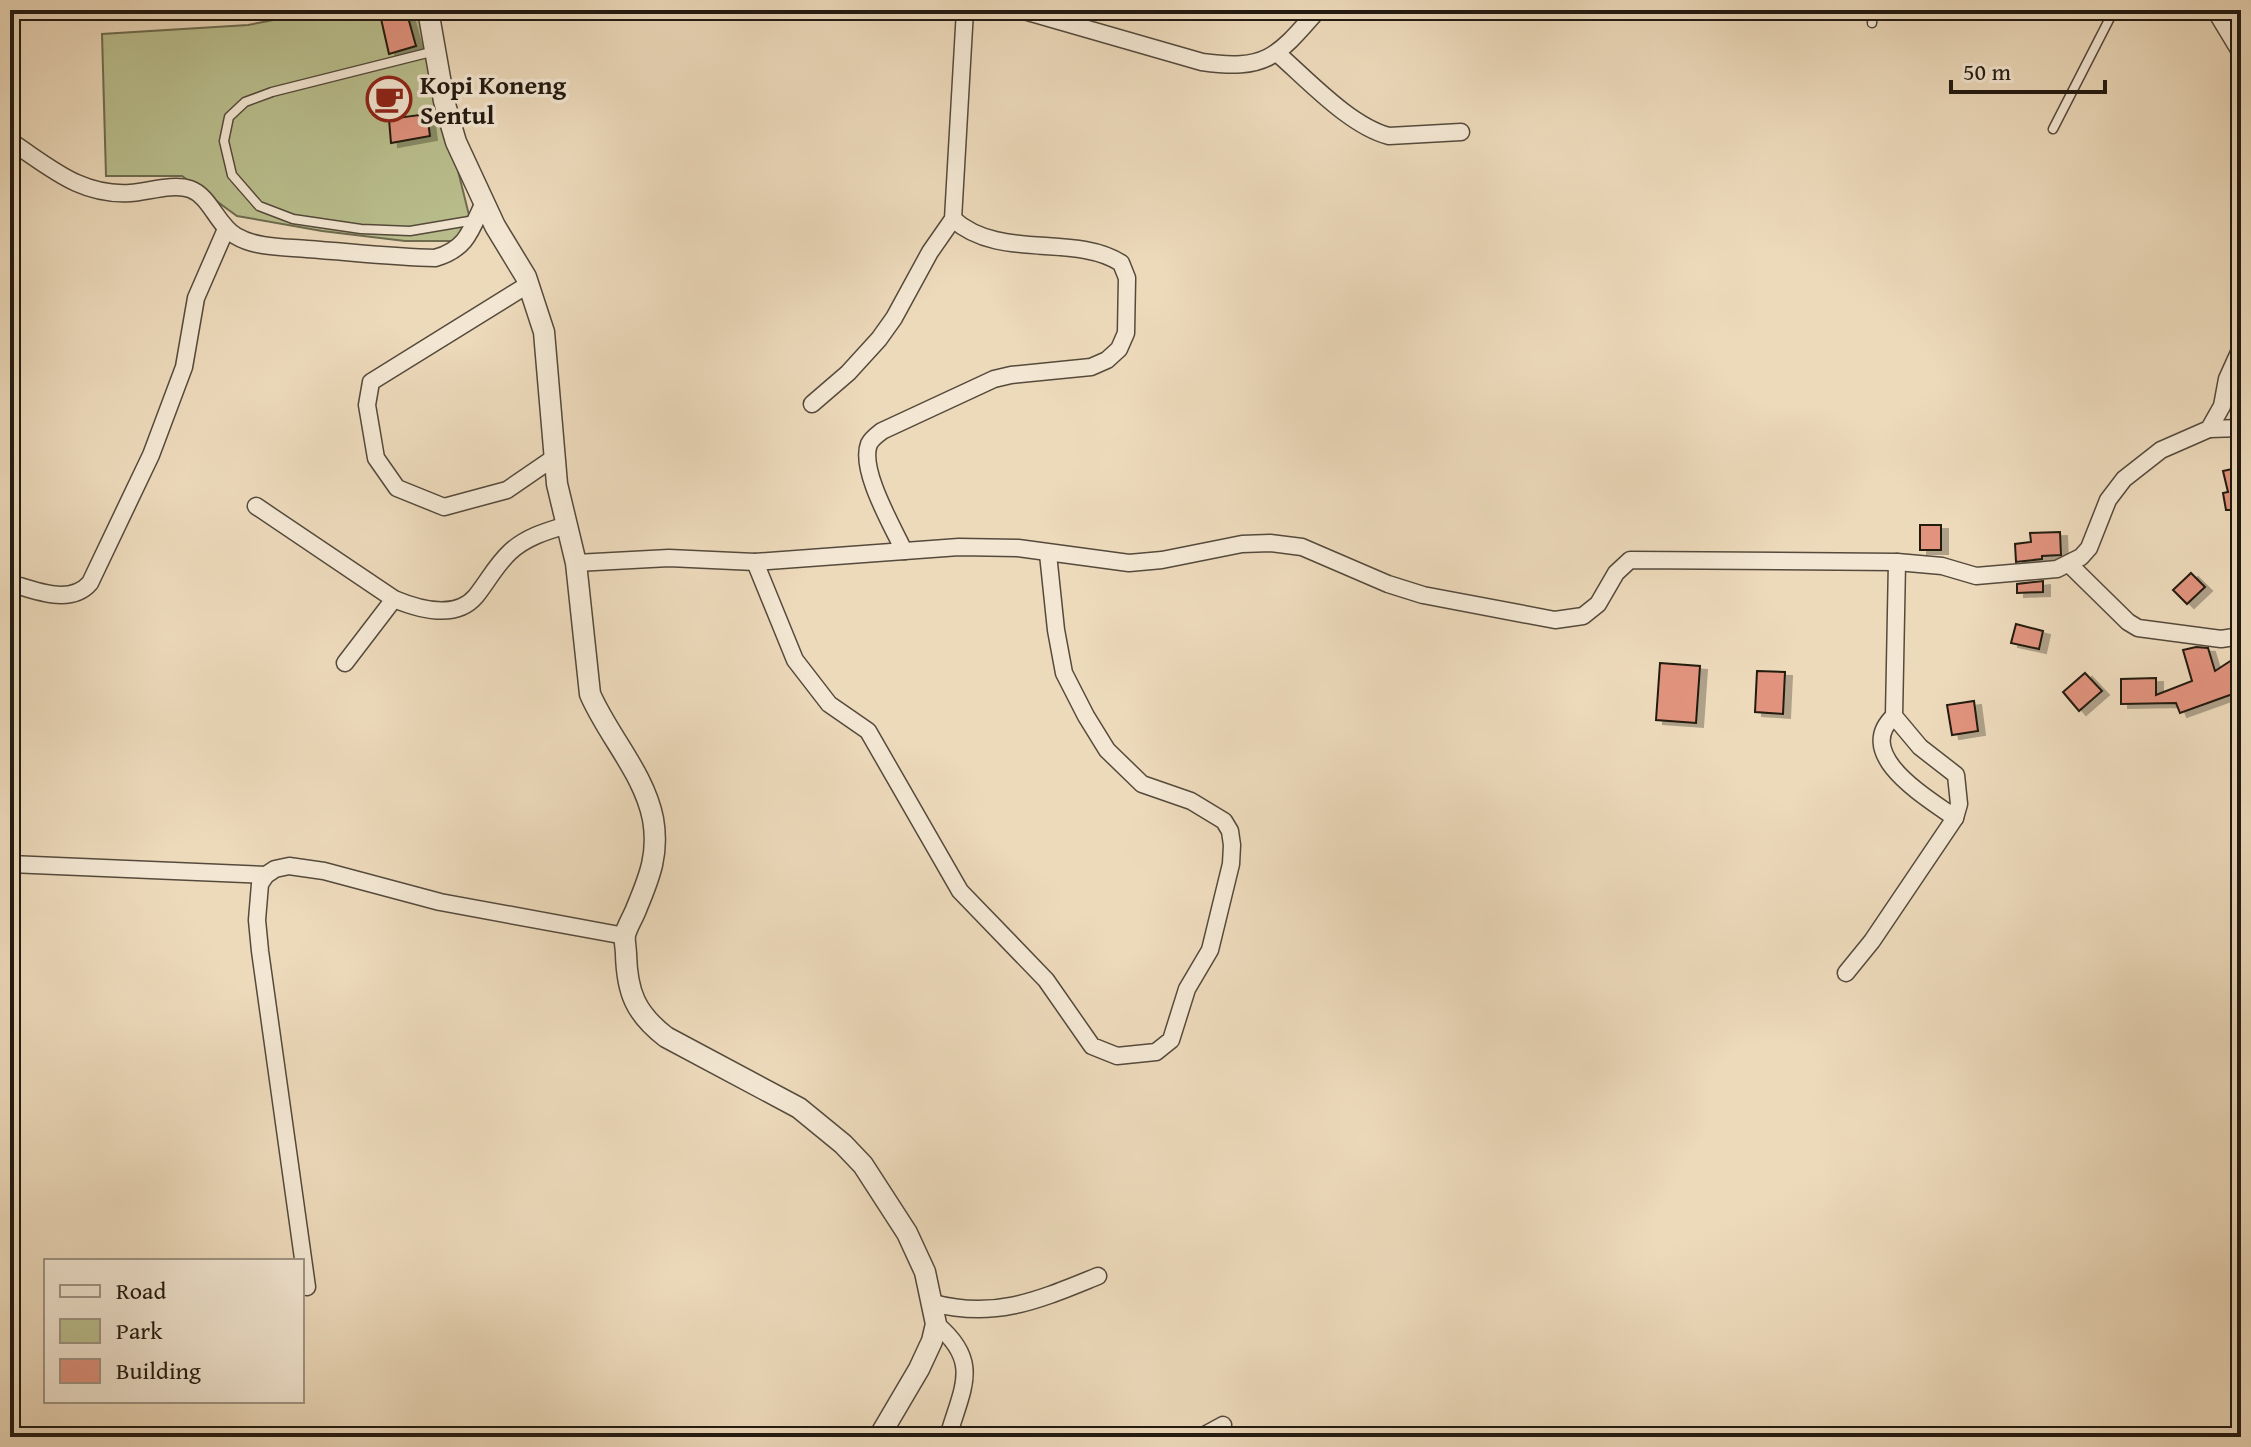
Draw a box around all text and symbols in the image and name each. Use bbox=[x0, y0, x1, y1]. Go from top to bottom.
scale bar bbox=[1951, 44, 2105, 94]
text: 50 m bbox=[1963, 54, 2011, 89]
place label: Kopi Koneng Sentul bbox=[420, 65, 567, 134]
cafe icon: Kopi Koneng Sentul bbox=[365, 75, 413, 123]
legend bbox=[44, 1259, 304, 1403]
text: Road bbox=[116, 1273, 166, 1308]
text: Park bbox=[116, 1313, 163, 1348]
text: Building bbox=[116, 1353, 201, 1388]

